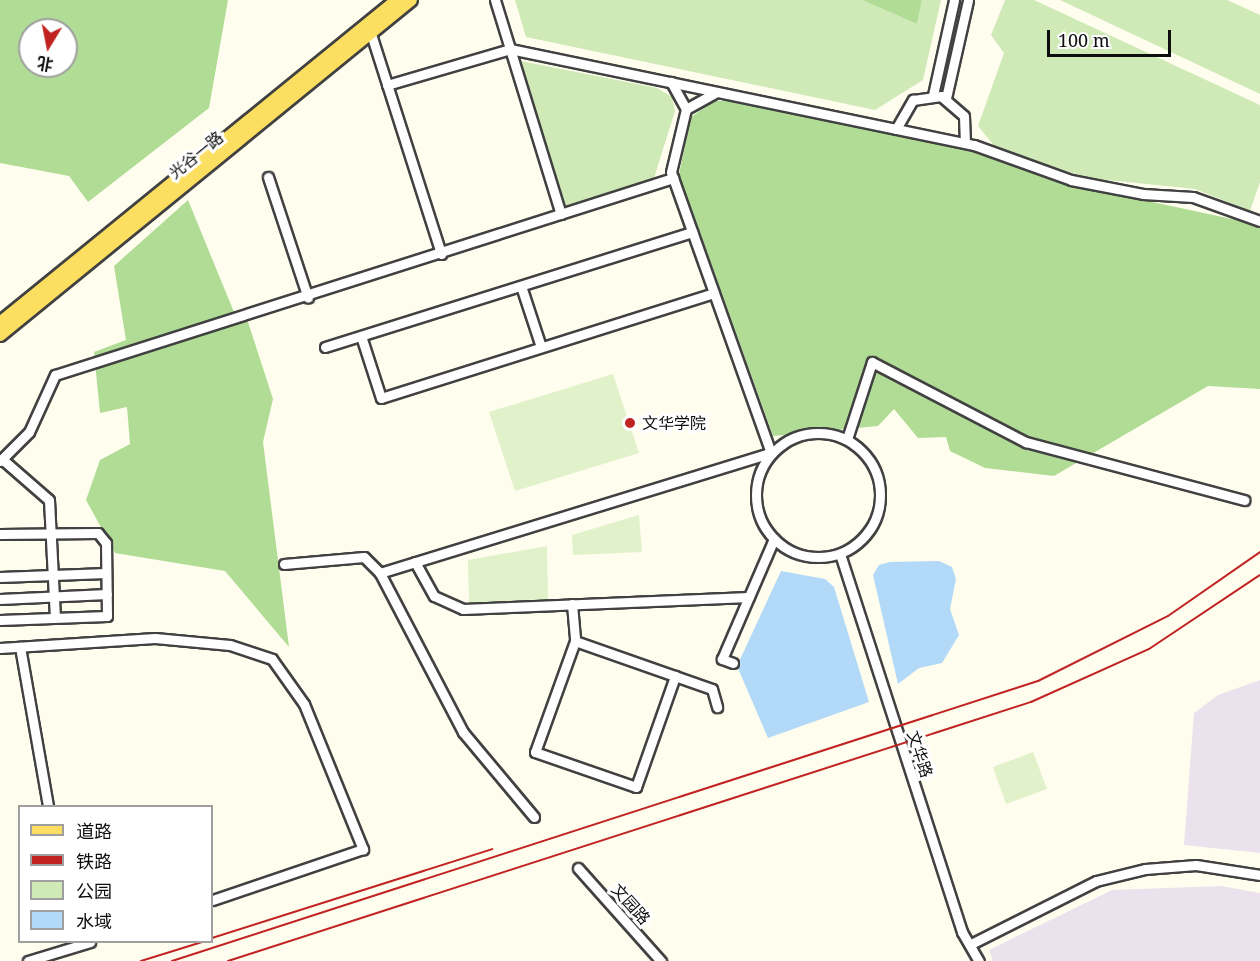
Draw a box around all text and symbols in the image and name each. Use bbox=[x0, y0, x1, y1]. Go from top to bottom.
north arrow bbox=[18, 18, 78, 78]
scale bar bbox=[1050, 18, 1174, 56]
text: 100 m bbox=[1058, 28, 1110, 52]
text: 北 bbox=[35, 52, 55, 76]
street label: 光谷一路 bbox=[165, 127, 227, 183]
place label: 文华学院 bbox=[642, 413, 706, 433]
marker: 文华学院 bbox=[623, 416, 637, 430]
street label: 文华路 bbox=[903, 728, 937, 780]
legend bbox=[18, 805, 213, 943]
text: 道路 bbox=[76, 819, 112, 843]
text: 铁路 bbox=[76, 849, 112, 873]
text: 公园 bbox=[76, 879, 112, 903]
street label: 文园路 bbox=[608, 880, 654, 928]
text: 水域 bbox=[76, 909, 112, 933]

